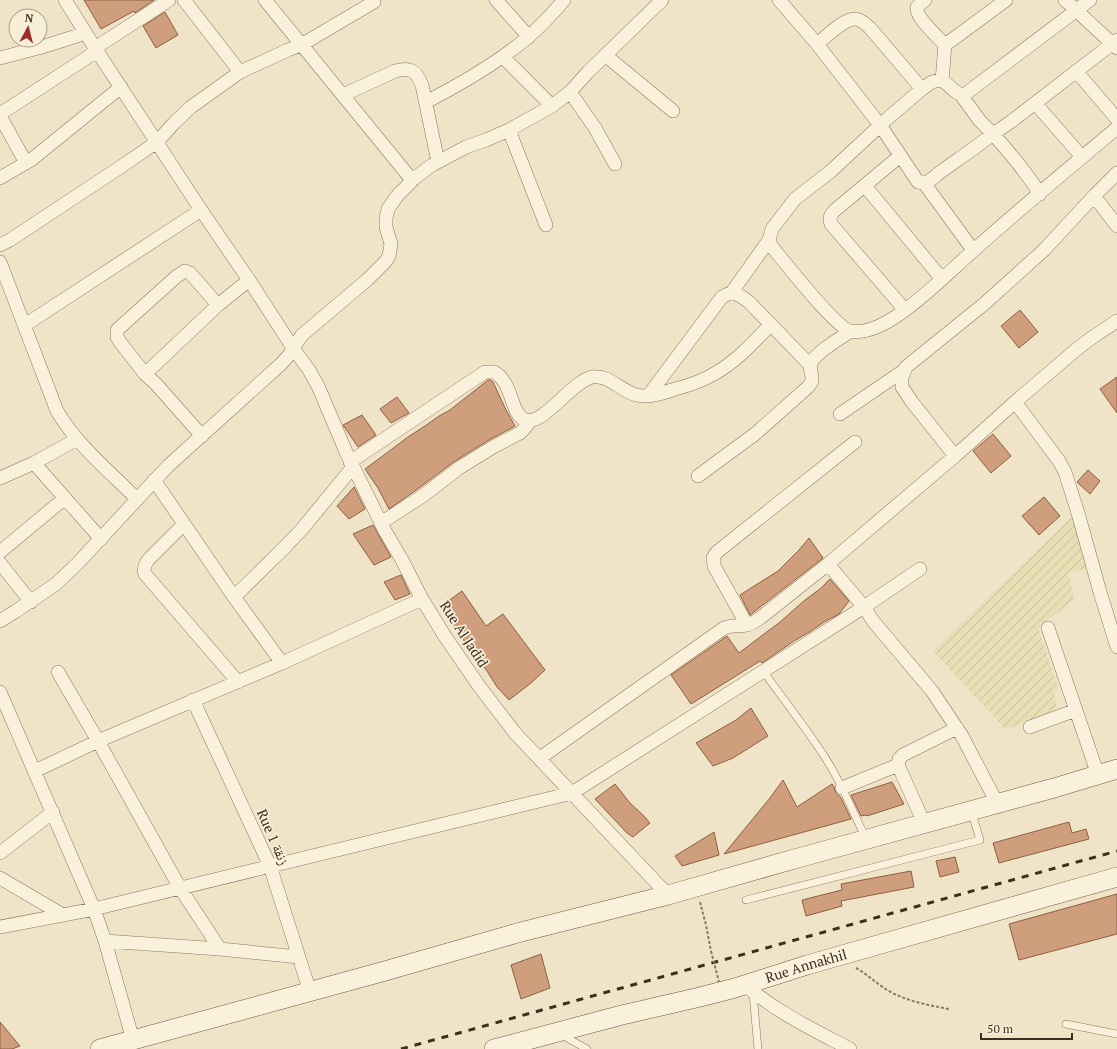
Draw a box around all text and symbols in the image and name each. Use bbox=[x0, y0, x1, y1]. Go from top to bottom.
north arrow bbox=[8, 8, 48, 48]
text: N bbox=[24, 11, 35, 26]
street label: Rue Al Jadid bbox=[436, 597, 493, 671]
street label: Rue 1 زنقة bbox=[253, 806, 294, 868]
street label: Rue Annakhil bbox=[763, 944, 849, 987]
scale bar bbox=[981, 1015, 1072, 1041]
text: 50 m bbox=[987, 1021, 1014, 1036]

